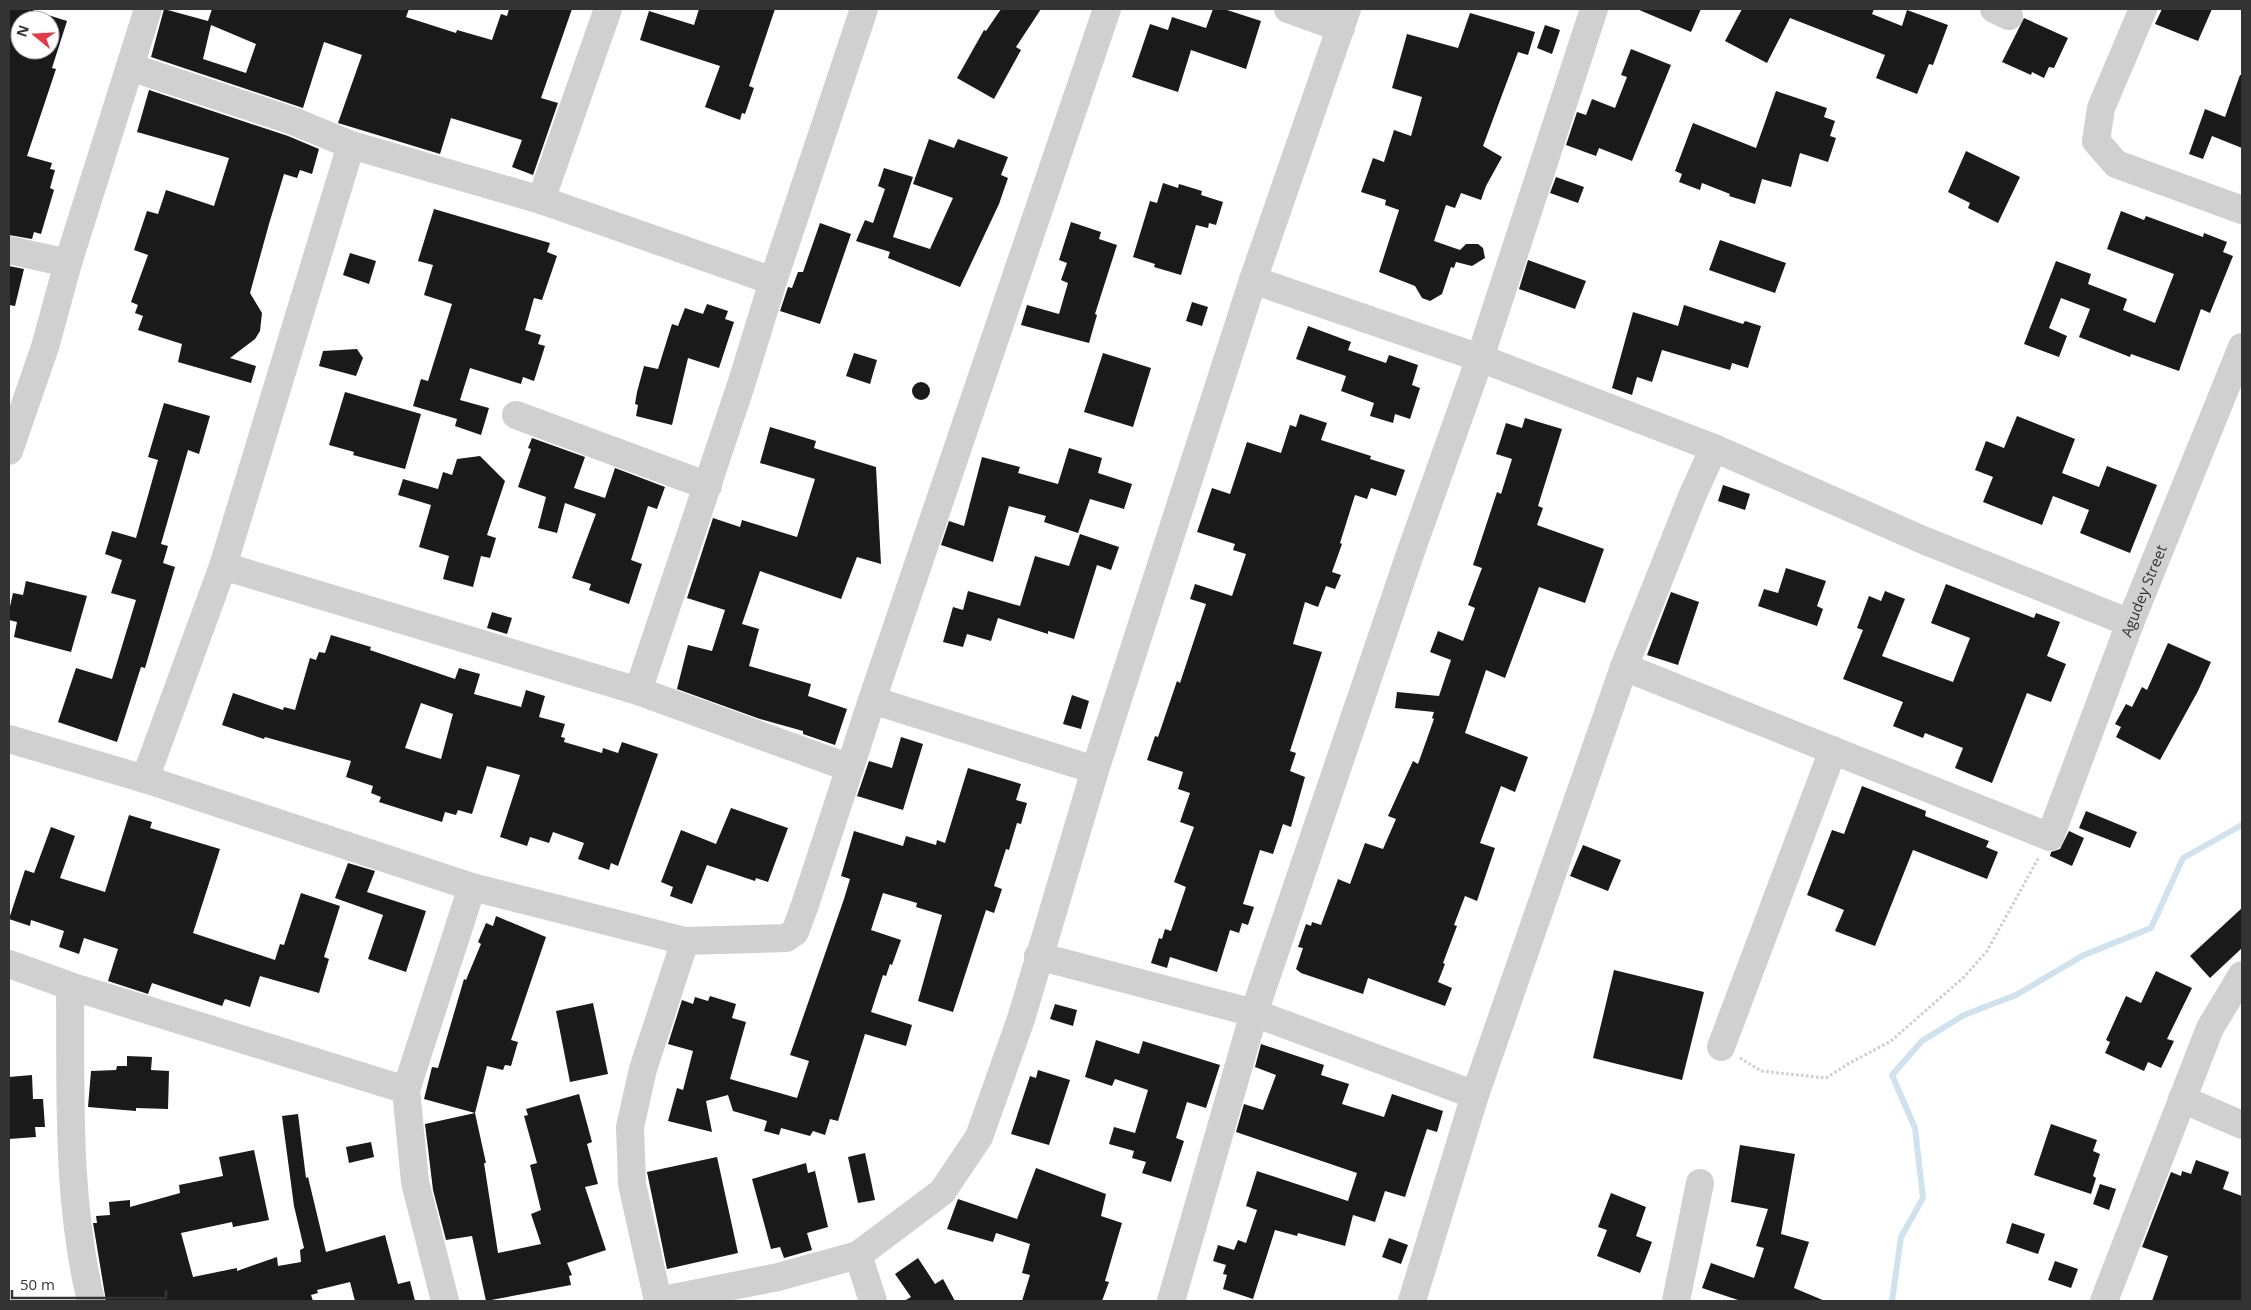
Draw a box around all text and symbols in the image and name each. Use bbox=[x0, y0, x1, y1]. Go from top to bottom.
north arrow bbox=[10, 10, 60, 60]
text: N bbox=[11, 22, 33, 39]
street label: Agudey Street bbox=[2116, 542, 2171, 640]
scale bar bbox=[12, 1268, 166, 1300]
text: 50 m bbox=[20, 1274, 55, 1294]

